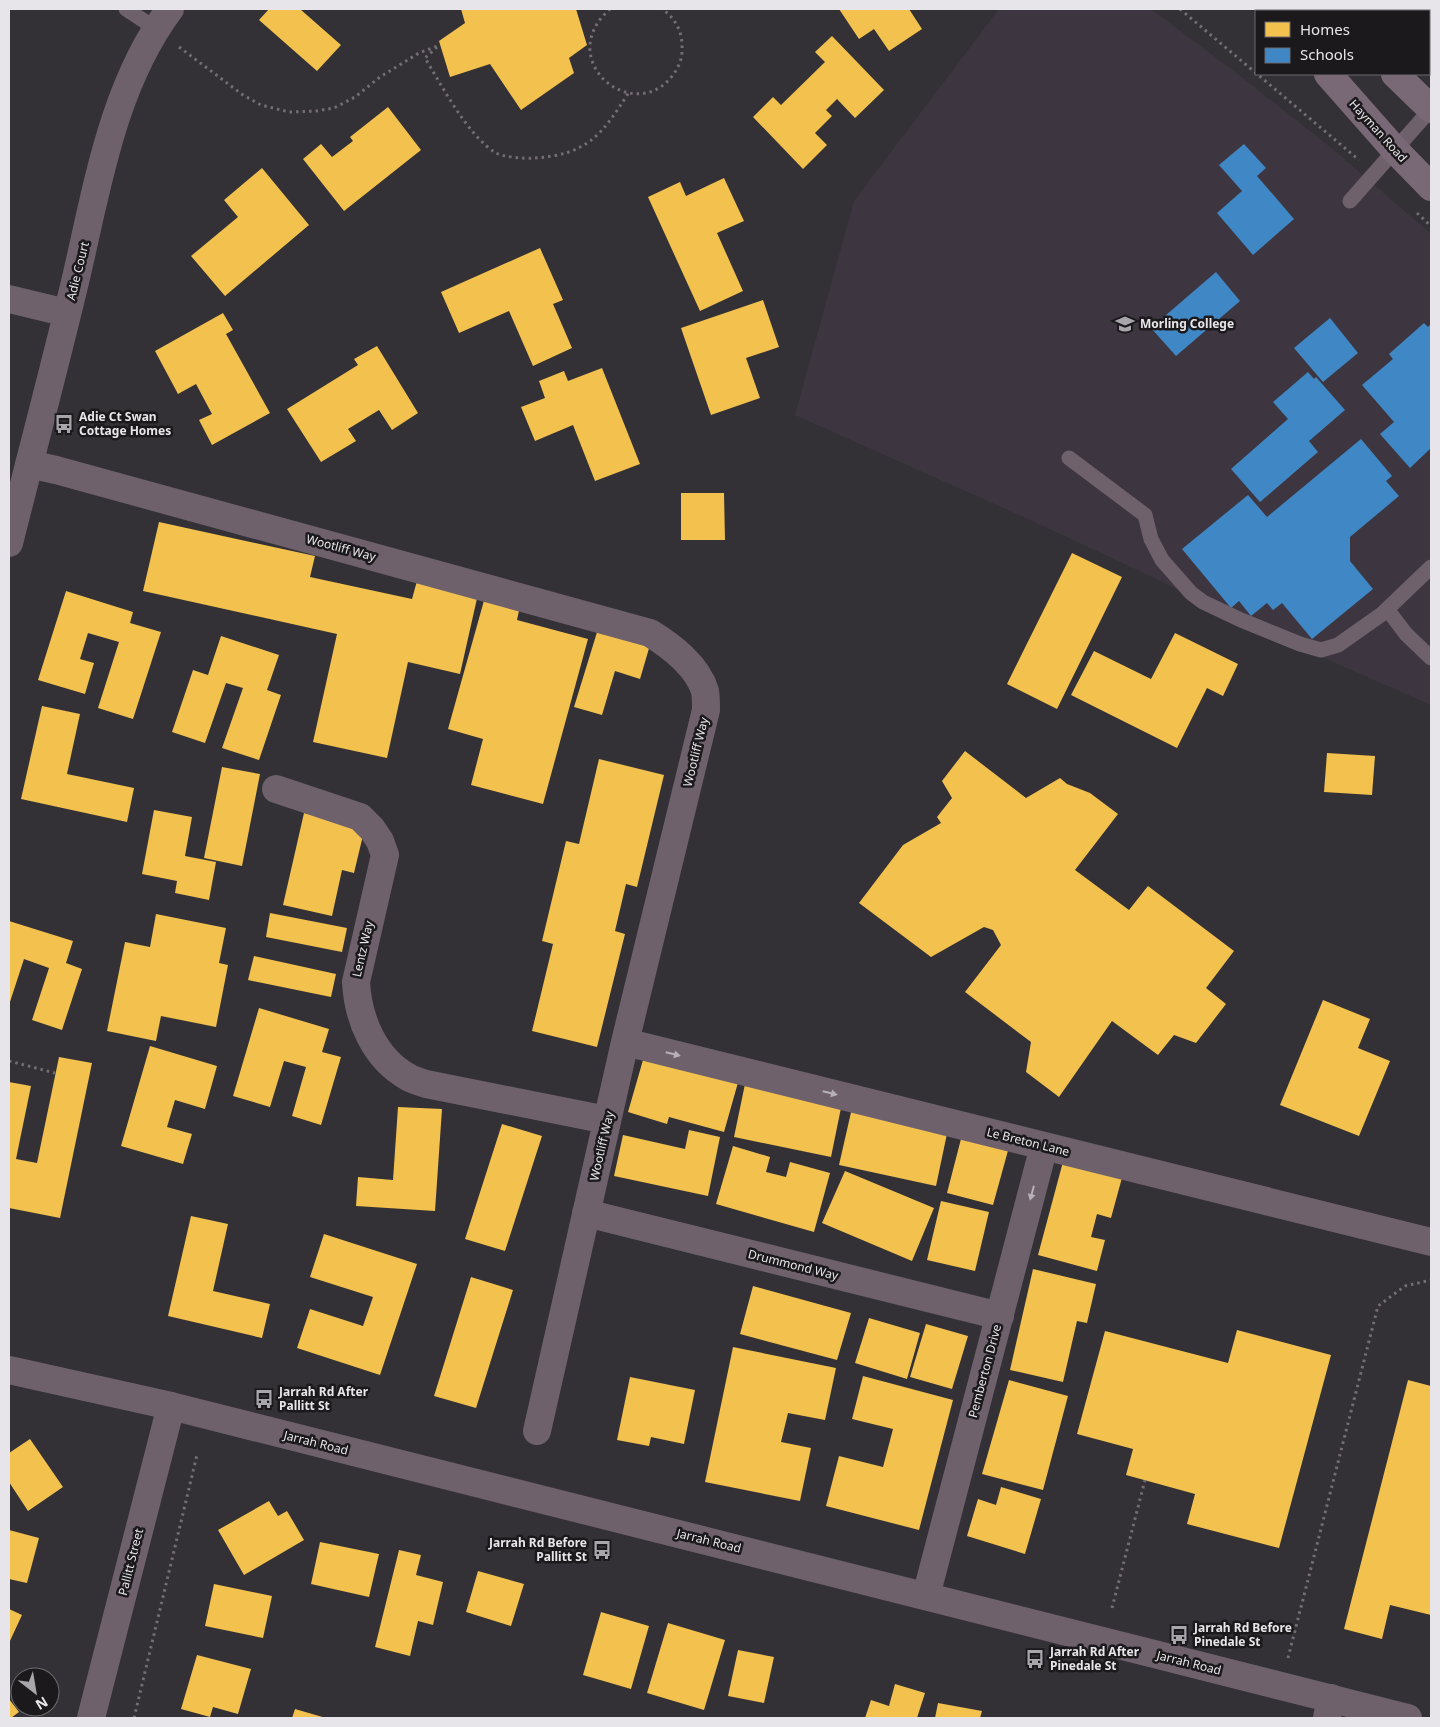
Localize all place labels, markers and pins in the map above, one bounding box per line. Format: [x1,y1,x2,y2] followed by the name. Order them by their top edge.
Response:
[1114,313,1136,335] school or university icon: Morling College
[1140,315,1234,332] place label: Morling College
[79,408,171,439] place label: Adie Ct Swan Cottage Homes
[53,413,75,435] bus stop icon: Adie Ct Swan Cottage Homes
[278,1383,369,1414] place label: Jarrah Rd After Pallitt St
[253,1388,275,1410] bus stop icon: Jarrah Rd After Pallitt St
[488,1534,587,1565] place label: Jarrah Rd Before Pallitt St
[591,1539,613,1561] bus stop icon: Jarrah Rd Before Pallitt St
[1193,1619,1292,1650] place label: Jarrah Rd Before Pinedale St
[1168,1624,1190,1646] bus stop icon: Jarrah Rd Before Pinedale St
[1049,1643,1140,1674] place label: Jarrah Rd After Pinedale St
[1024,1648,1046,1670] bus stop icon: Jarrah Rd After Pinedale St

